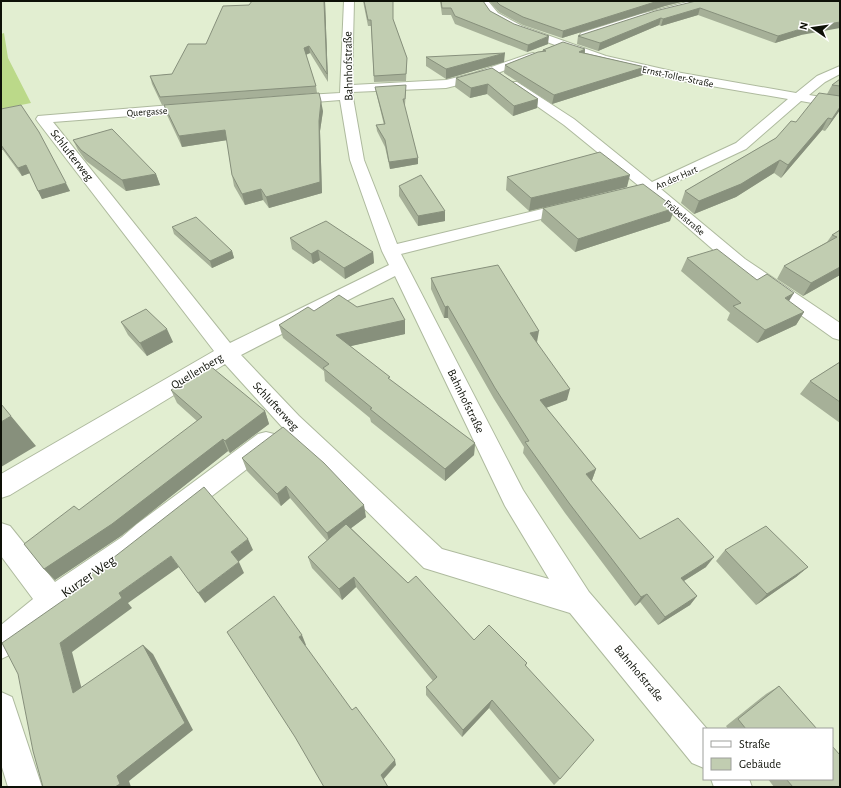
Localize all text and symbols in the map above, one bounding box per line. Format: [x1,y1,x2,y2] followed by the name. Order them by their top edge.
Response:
[793,8,833,48] north arrow
[798,21,810,31] text: N
[341,31,355,101] street label: Bahnhofstraße
[641,65,715,90] street label: Ernst-Toller-Straße
[126,106,168,118] street label: Quergasse
[48,127,96,183] street label: Schlufterweg
[654,164,700,192] street label: An der Hart
[662,198,707,238] street label: Fröbelstraße
[169,351,226,392] street label: Quellenberg
[445,367,487,435] street label: Bahnhofstraße
[251,379,301,433] street label: Schlufterweg
[59,553,118,601] street label: Kurzer Weg
[612,642,666,704] street label: Bahnhofstraße
[703,728,833,780] legend
[739,738,770,750] text: Straße
[739,758,781,770] text: Gebäude

